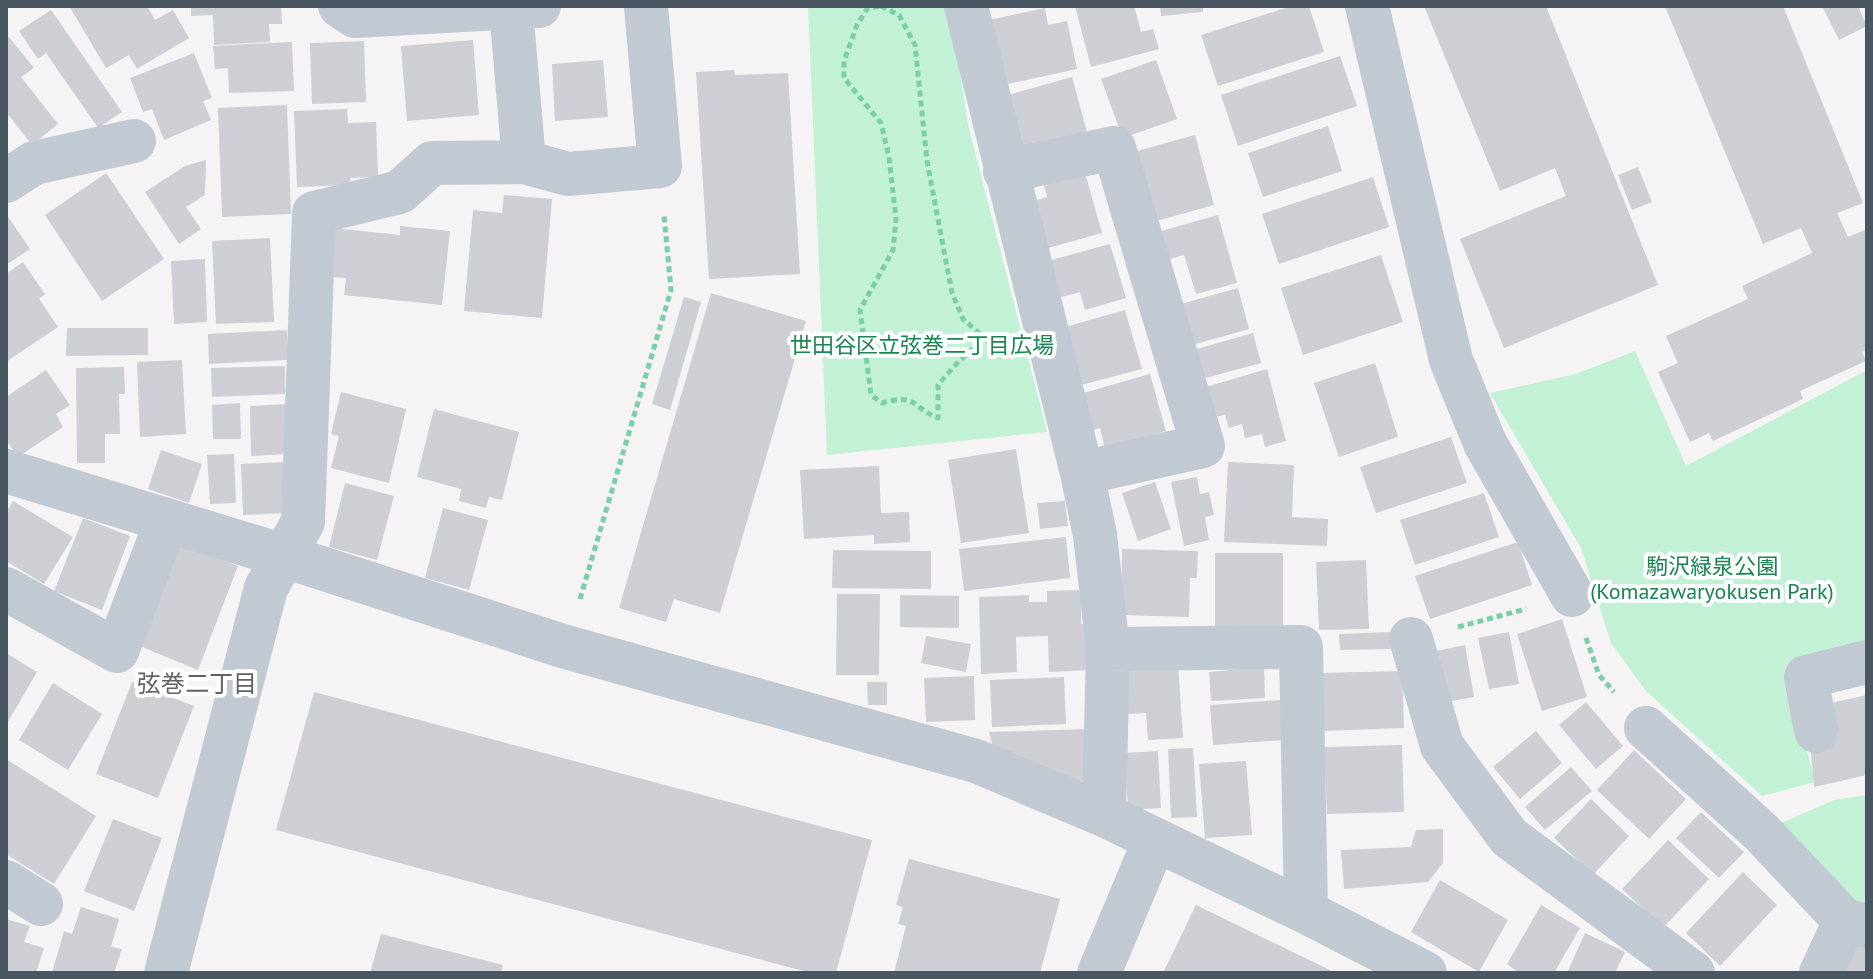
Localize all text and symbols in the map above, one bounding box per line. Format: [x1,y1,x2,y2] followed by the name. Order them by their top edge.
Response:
[790,331,1054,359] park label: 世田谷区立弦巻二丁目広場
[1590,552,1834,605] park label: 駒沢緑泉公園 (Komazawaryokusen Park)
[137,668,257,699] district label: 弦巻二丁目

